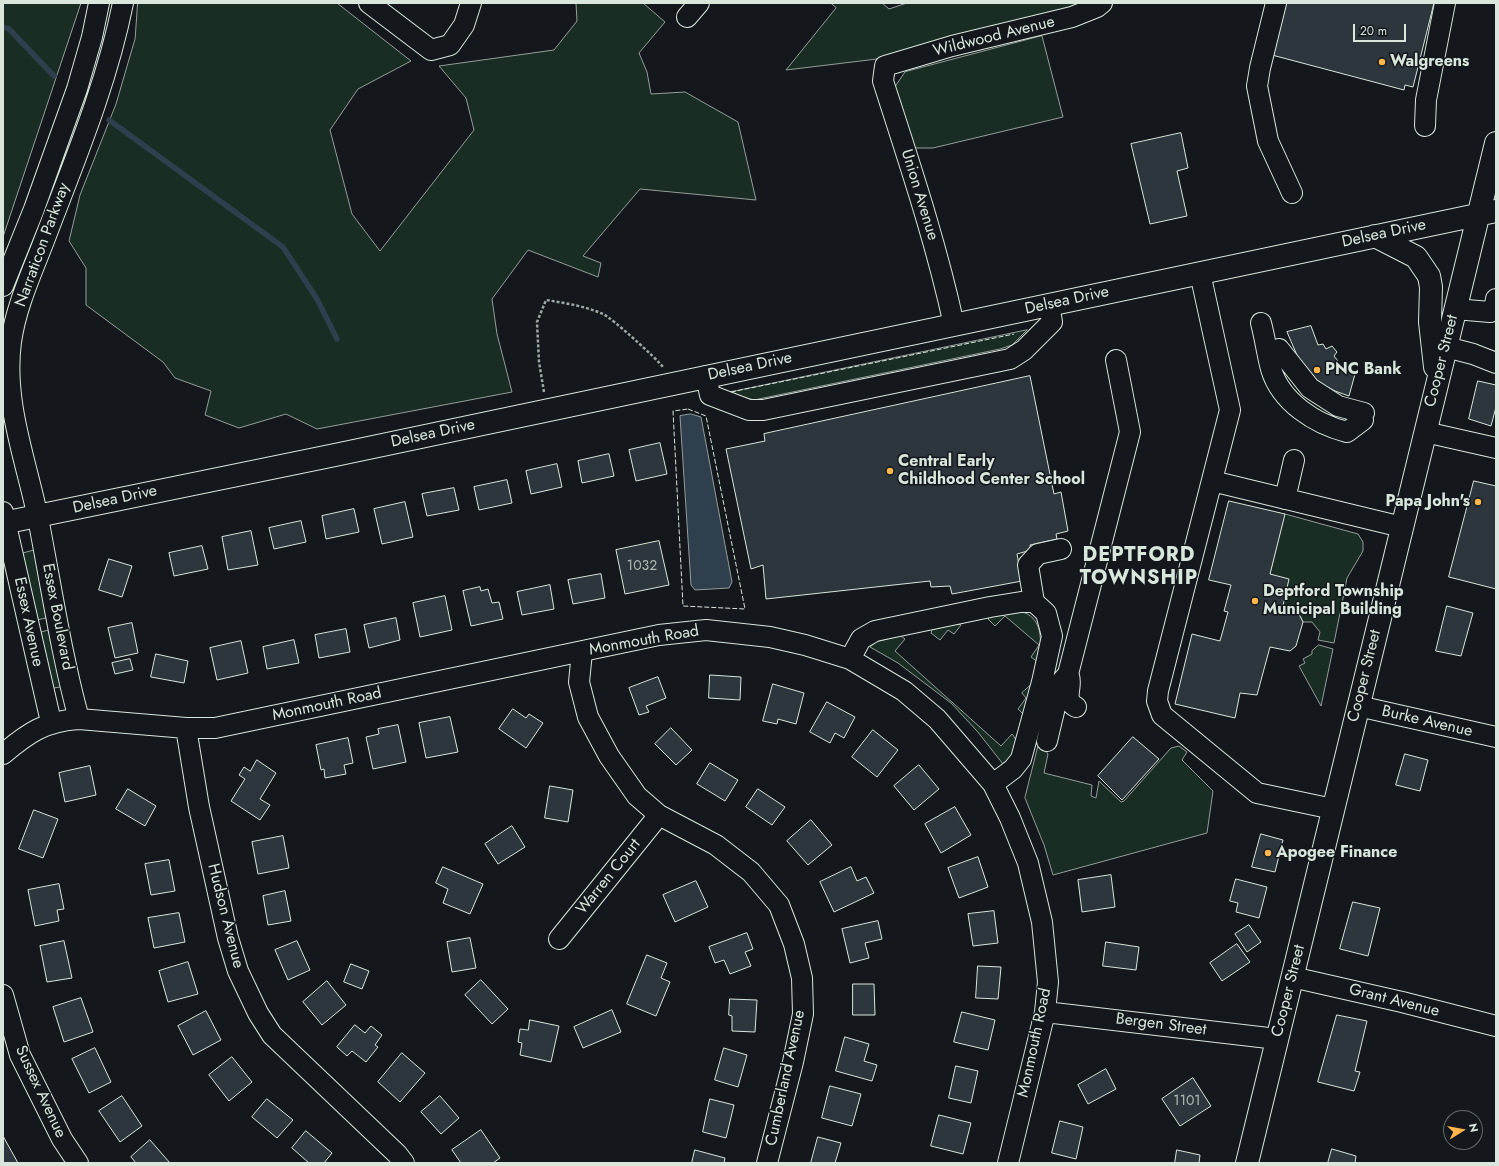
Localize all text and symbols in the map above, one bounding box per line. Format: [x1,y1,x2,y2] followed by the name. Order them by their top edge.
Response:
[931,13,1057,61] street label: Wildwood Avenue
[1355,16,1408,42] scale bar
[1360,22,1387,40] text: 20 m
[1390,52,1469,72] place label: Walgreens
[1377,57,1387,67] marker: Walgreens
[896,147,942,243] street label: Union Avenue
[12,180,74,310] street label: Narraticon Parkway
[1340,216,1428,252] street label: Delsea Drive
[1023,283,1111,319] street label: Delsea Drive
[1421,313,1463,409] street label: Cooper Street
[706,349,794,385] street label: Delsea Drive
[1325,360,1401,380] place label: PNC Bank
[1312,365,1322,375] marker: PNC Bank
[389,416,477,452] street label: Delsea Drive
[898,452,1085,490] place label: Central Early Childhood Center School
[885,466,895,476] marker: Central Early Childhood Center School
[71,482,159,518] street label: Delsea Drive
[1385,492,1470,512] place label: Papa John's
[1473,497,1483,507] marker: Papa John's
[1080,544,1198,591] district label: DEPTFORD TOWNSHIP
[627,559,657,575] house number: 1032
[37,562,77,672] street label: Essex Boulevard
[9,575,47,669] street label: Essex Avenue
[1263,582,1404,620] place label: Deptford Township Municipal Building
[1250,596,1260,606] marker: Deptford Township Municipal Building
[588,622,700,660] street label: Monmouth Road
[1344,628,1386,724] street label: Cooper Street
[271,684,383,726] street label: Monmouth Road
[1380,702,1474,742] street label: Burke Avenue
[573,835,645,919] street label: Warren Court
[1276,843,1397,863] place label: Apogee Finance
[1263,848,1273,858] marker: Apogee Finance
[203,862,247,970] street label: Hudson Avenue
[1268,943,1310,1039] street label: Cooper Street
[1347,981,1441,1021] street label: Grant Avenue
[1014,987,1056,1099] street label: Monmouth Road
[762,1008,810,1148] street label: Cumberland Avenue
[1115,1010,1207,1040] street label: Bergen Street
[10,1043,70,1141] street label: Sussex Avenue
[1173,1094,1201,1110] house number: 1101
[1443,1110,1483,1150] north arrow
[1465,1122,1482,1134] text: N

